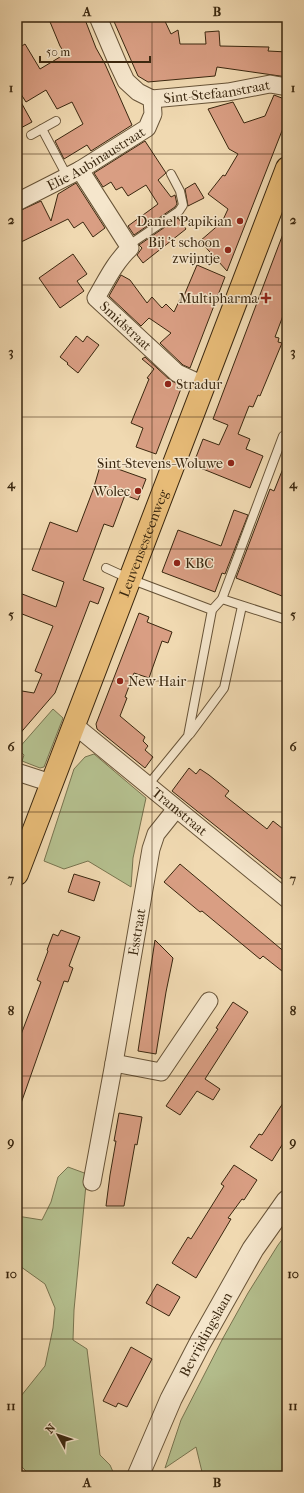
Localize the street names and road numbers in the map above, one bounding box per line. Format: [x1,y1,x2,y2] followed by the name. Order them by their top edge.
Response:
[163,76,271,107] street label: Sint-Stefaanstraat
[44,123,148,194] street label: Elie Aubinaustraat
[96,298,155,354] street label: Smidstraat
[116,487,172,600] street label: Leuvensesteenweg
[148,784,211,839] street label: Tramstraat
[125,907,150,957] street label: Esstraat
[176,1289,236,1380] street label: Bevrijdingslaan

